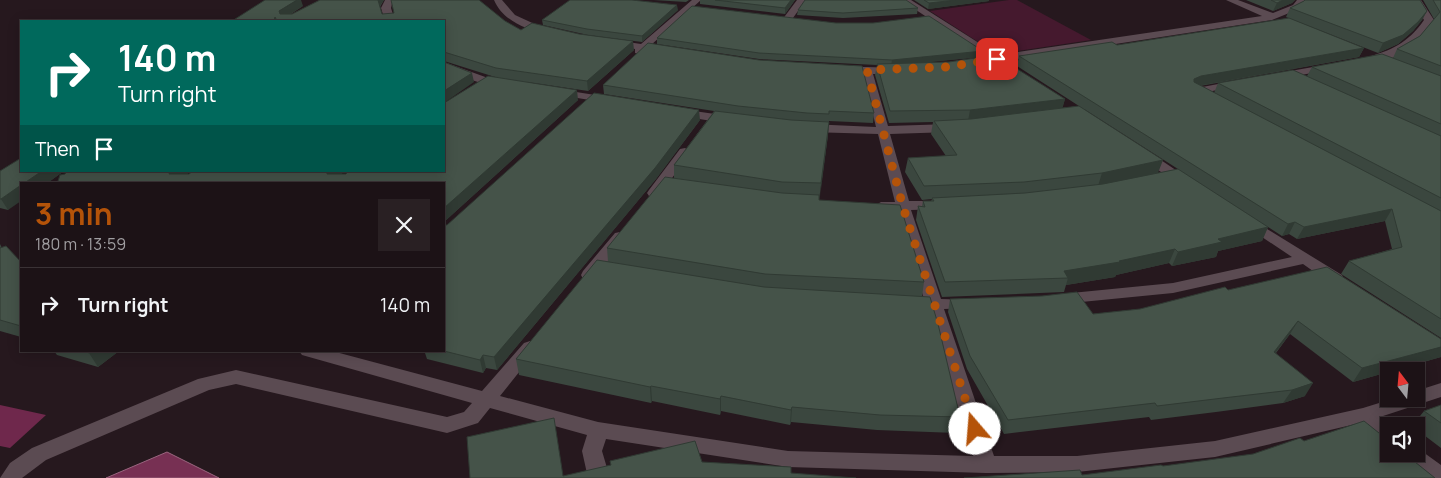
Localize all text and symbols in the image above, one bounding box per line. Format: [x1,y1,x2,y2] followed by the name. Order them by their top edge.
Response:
[118,34,216,82] text: 140 m
[976,38,1018,80] pin
[35,40,100,105] icon: right
[983,45,1011,73] icon: arrive
[118,79,216,109] text: Turn right
[90,135,118,163] icon: arrive
[35,136,80,162] text: Then
[35,193,113,234] text: 3 min
[378,199,430,251] button: close
[35,233,126,255] text: 180 m · 13:59
[35,291,63,319] icon: right
[78,292,168,318] text: Turn right
[380,292,430,318] text: 140 m
[1380,362,1425,408] north arrow
[1380,362,1425,462] map controls
[948,402,1000,454] position arrow
[1380,417,1425,462] button: sound

